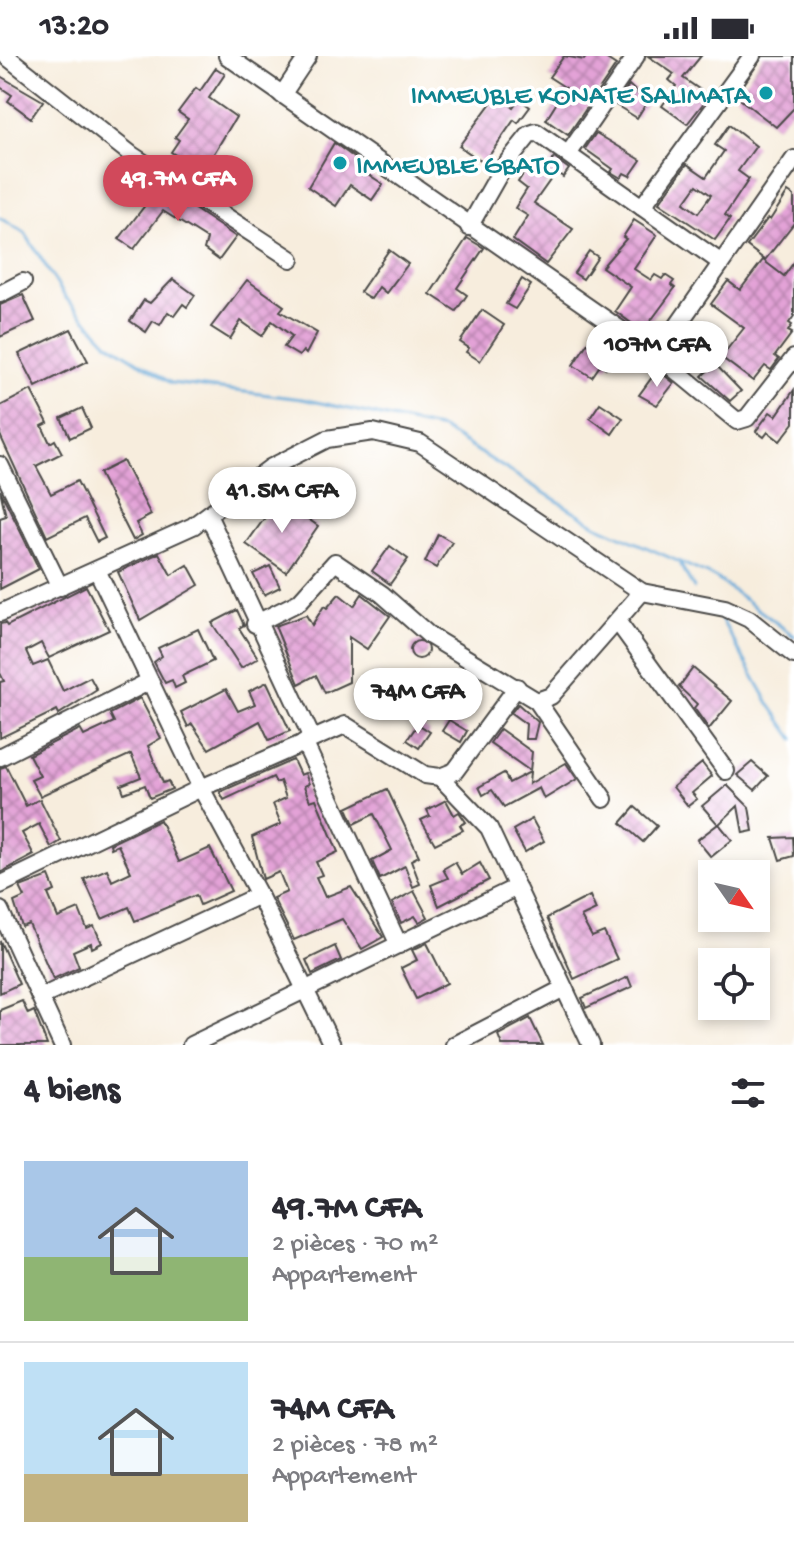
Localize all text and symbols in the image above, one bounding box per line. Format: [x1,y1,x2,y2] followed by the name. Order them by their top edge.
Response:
[40,11,109,46] text: 13:20
[411,81,751,114] place label: IMMEUBLE KONATE SALIMATA
[757,84,775,102] marker: IMMEUBLE KONATE SALIMATA
[356,151,560,184] place label: IMMEUBLE GBATO
[331,154,349,172] marker: IMMEUBLE GBATO
[86,155,270,223] pin: 49.7M CFA
[121,165,235,196] text: 49.7M CFA
[574,321,740,389] pin: 107M CFA
[604,331,710,362] text: 107M CFA
[190,467,374,535] pin: 41.5M CFA
[226,477,338,508] text: 41.5M CFA
[344,668,492,736] pin: 74M CFA
[372,678,464,709] text: 74M CFA
[698,860,770,932] north arrow
[698,860,770,1020] map controls
[698,948,770,1020] button: locate
[726,1071,770,1115] icon: filters
[24,1073,120,1113] text: 4 biens
[272,1190,421,1230] text: 49.7M CFA
[88,1193,184,1289] icon: home
[272,1230,438,1261] text: 2 pièces · 70 m²
[272,1261,415,1292] text: Appartement
[272,1391,393,1431] text: 74M CFA
[88,1394,184,1490] icon: home
[272,1431,438,1462] text: 2 pièces · 78 m²
[272,1462,415,1493] text: Appartement

